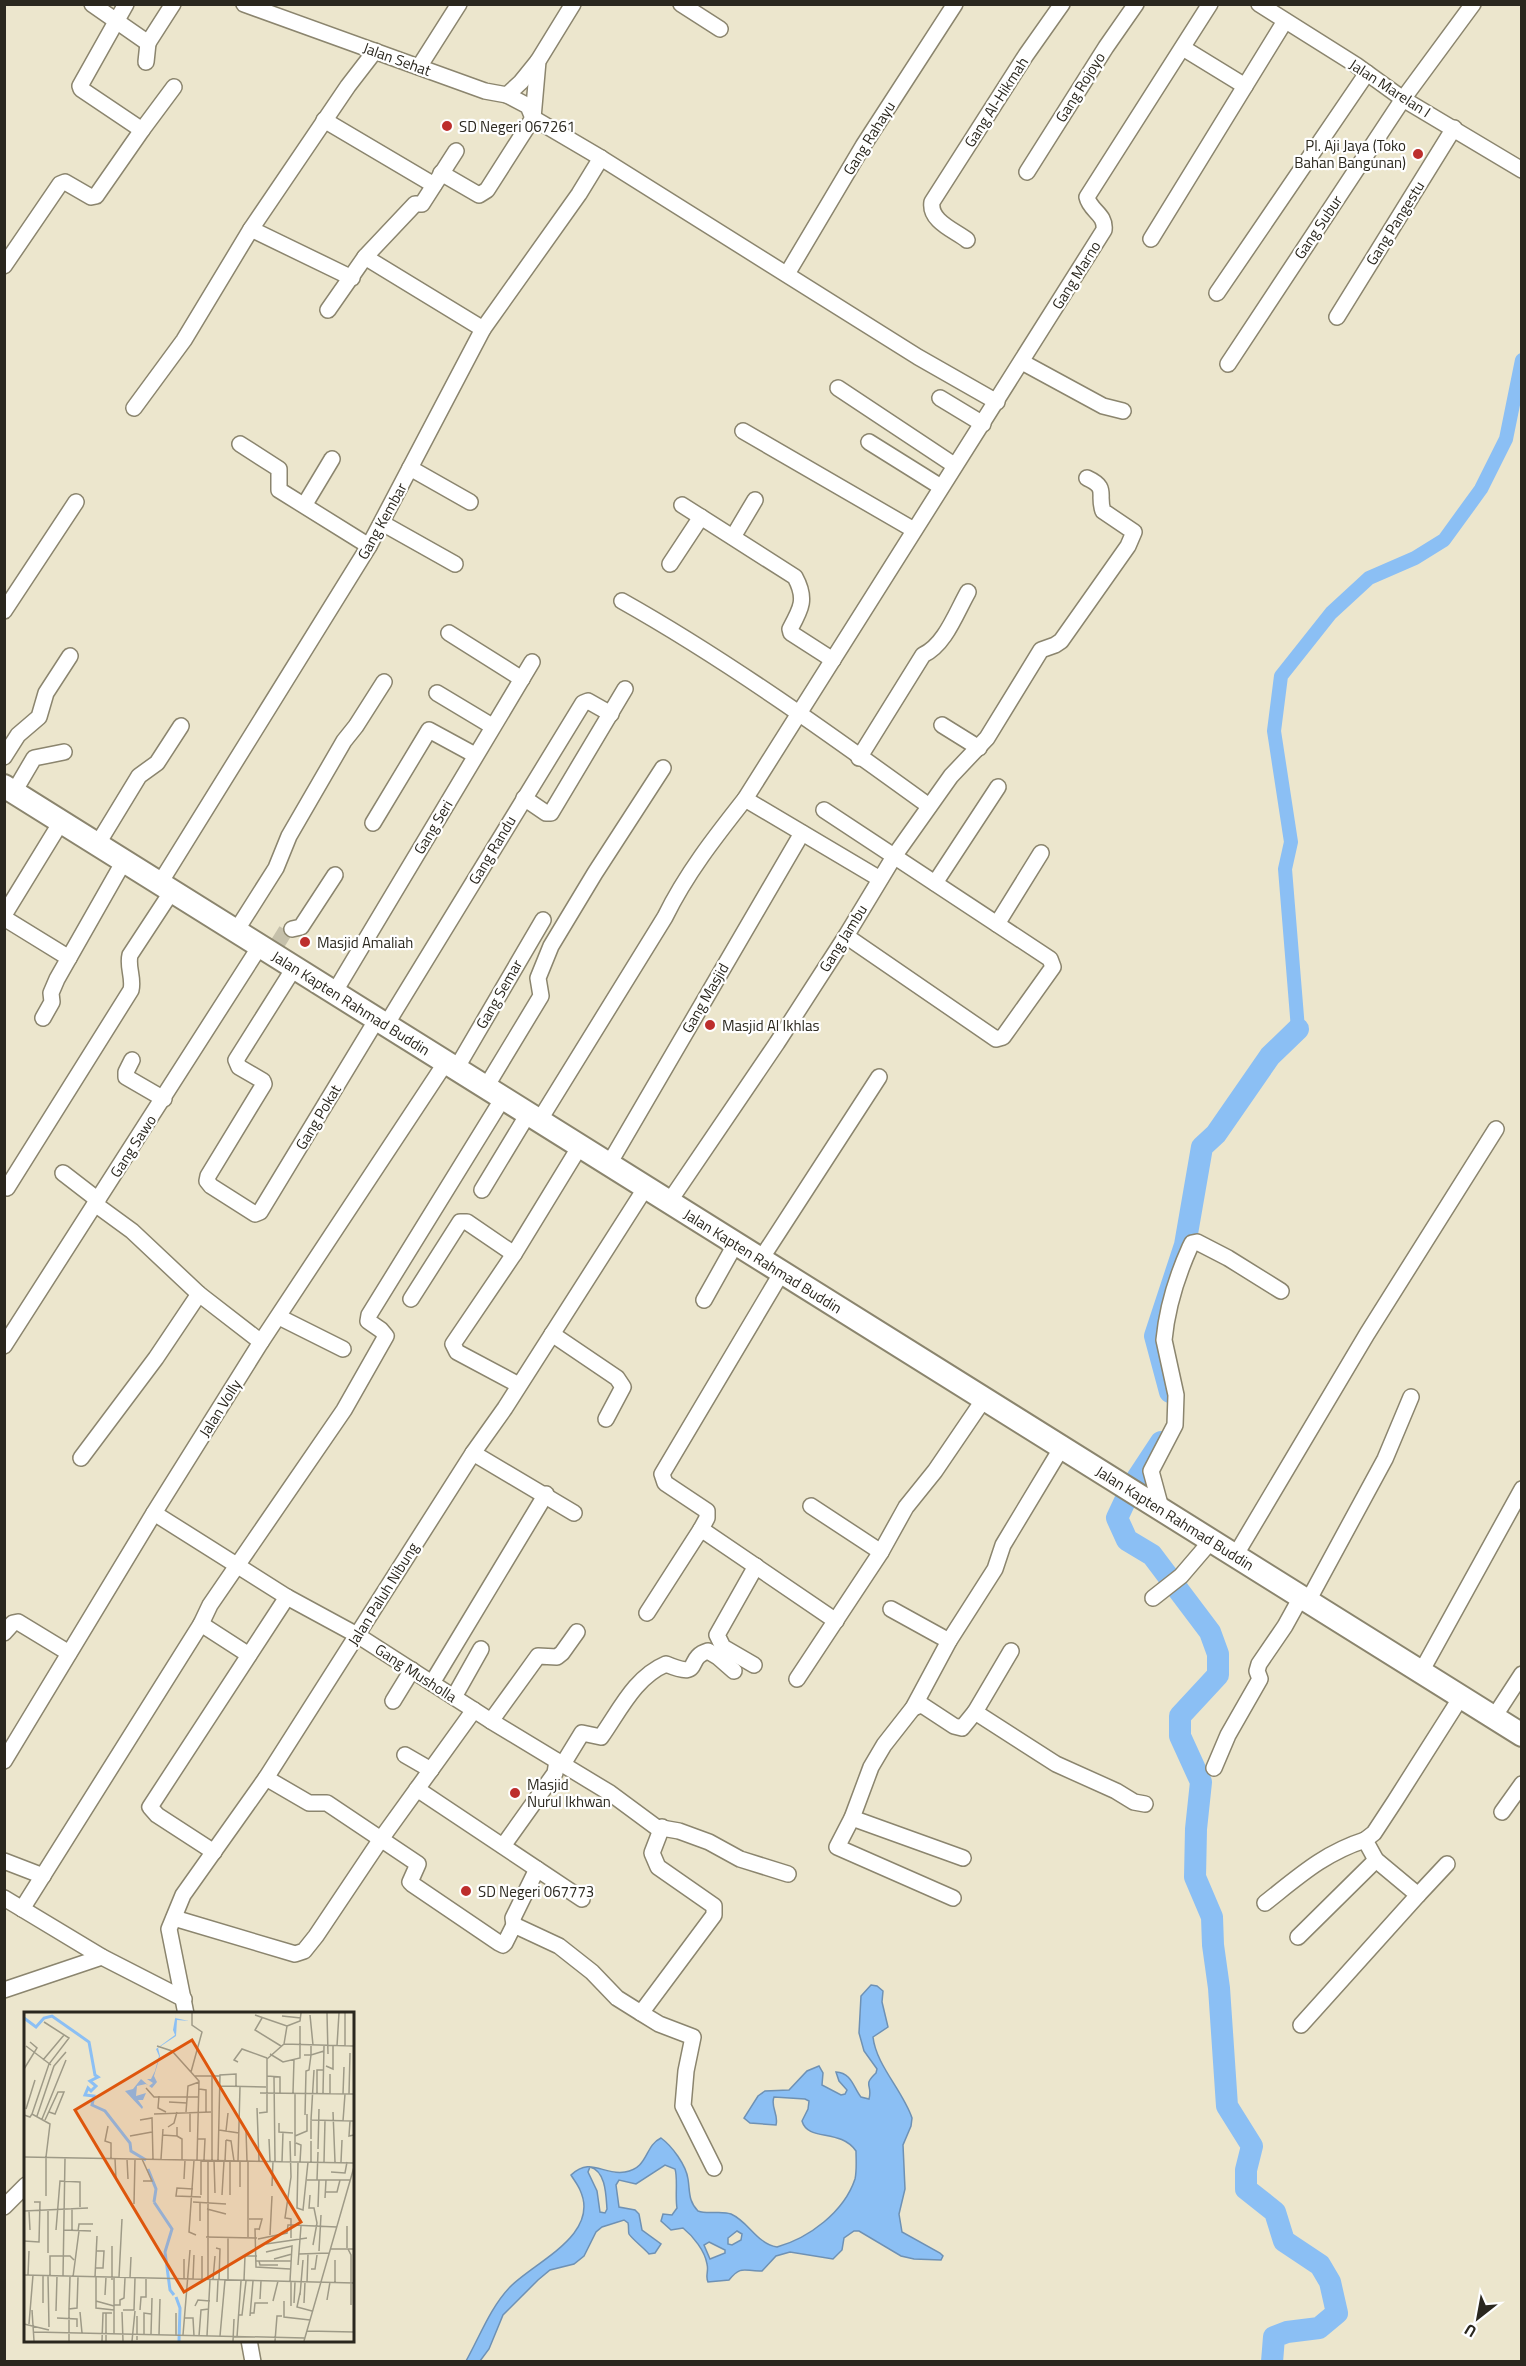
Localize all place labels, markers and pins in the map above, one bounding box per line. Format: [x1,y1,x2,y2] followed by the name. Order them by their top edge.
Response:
[459,115,575,138] place label: SD Negeri 067261
[440,119,454,133] marker: SD Negeri 067261
[1294,134,1406,174] place label: Pl. Aji Jaya (Toko Bahan Bangunan)
[1411,147,1425,161] marker: Pl. Aji Jaya (Toko Bahan Bangunan)
[317,931,413,954] place label: Masjid Amaliah
[298,935,312,949] marker: Masjid Amaliah
[722,1014,820,1037] place label: Masjid Al Ikhlas
[703,1018,717,1032] marker: Masjid Al Ikhlas
[527,1773,611,1813] place label: Masjid Nurul Ikhwan
[508,1786,522,1800] marker: Masjid Nurul Ikhwan
[478,1880,594,1903] place label: SD Negeri 067773
[459,1884,473,1898] marker: SD Negeri 067773

